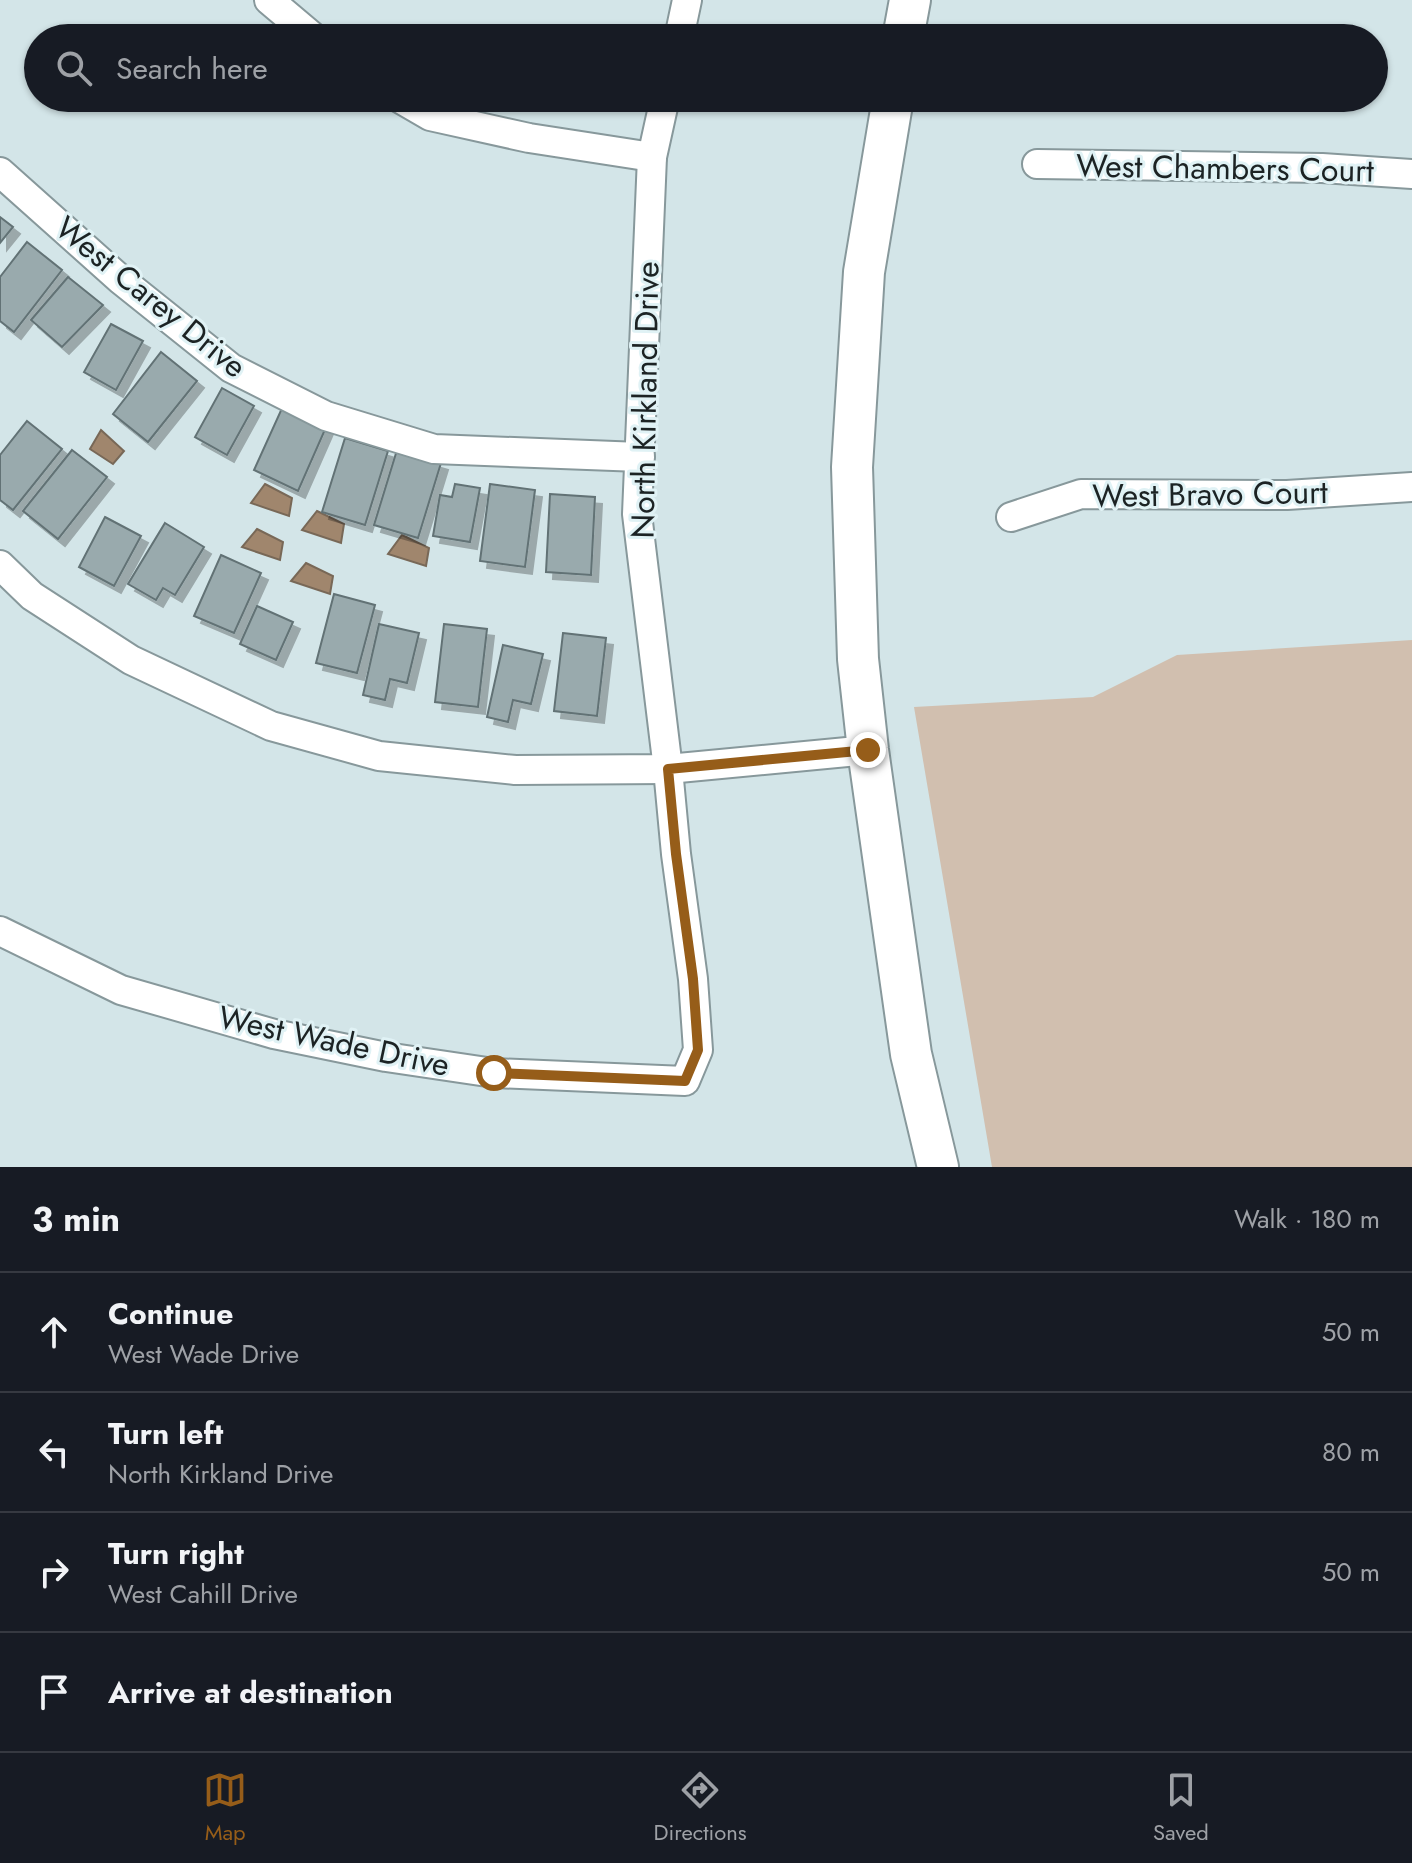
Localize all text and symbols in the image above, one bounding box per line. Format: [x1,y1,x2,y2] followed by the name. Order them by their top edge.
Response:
[24,24,1388,112] search box
[52,46,96,90] icon: search
[116,47,268,90] text: Search here
[1076,142,1375,194] street label: West Chambers Court
[45,205,257,389] street label: West Carey Drive
[620,261,670,539] street label: North Kirkland Drive
[1092,469,1328,519] street label: West Bravo Court
[850,732,886,768] route end
[214,994,454,1088] street label: West Wade Drive
[476,1055,512,1091] route start
[32,1195,120,1244] text: 3 min
[1234,1200,1380,1238] text: Walk · 180 m
[108,1292,234,1335] text: Continue
[32,1310,76,1354] icon: ahead
[1322,1313,1380,1351] text: 50 m
[108,1335,299,1373] text: West Wade Drive
[108,1412,223,1455] text: Turn left
[32,1430,76,1474] icon: left
[1322,1433,1380,1471] text: 80 m
[108,1455,333,1493] text: North Kirkland Drive
[108,1532,244,1575] text: Turn right
[32,1550,76,1594] icon: right
[1322,1553,1380,1591] text: 50 m
[108,1575,298,1613] text: West Cahill Drive
[32,1670,76,1714] icon: arrive
[108,1671,393,1714] text: Arrive at destination
[203,1768,247,1848] tab: Map
[654,1768,747,1848] tab: Directions
[1153,1768,1209,1848] tab: Saved

